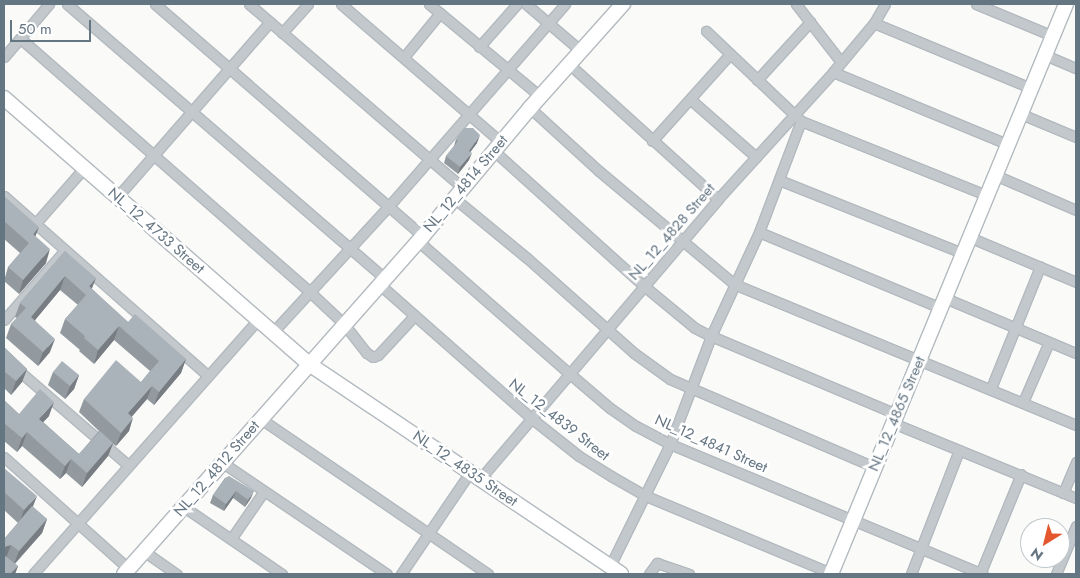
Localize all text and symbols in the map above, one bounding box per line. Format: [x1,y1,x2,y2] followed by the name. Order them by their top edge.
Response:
[12,10,94,42] scale bar
[18,18,52,40] text: 50 m
[420,132,512,236] street label: NL_12_4814 Street
[625,180,719,284] street label: NL_12_4828 Street
[104,184,208,278] street label: NL_12_4733 Street
[865,354,929,474] street label: NL_12_4865 Street
[505,375,613,465] street label: NL_12_4839 Street
[652,411,770,477] street label: NL_12_4841 Street
[170,417,264,521] street label: NL_12_4812 Street
[409,427,521,511] street label: NL_12_4835 Street
[1020,518,1070,568] north arrow
[1026,543,1047,566] text: N

